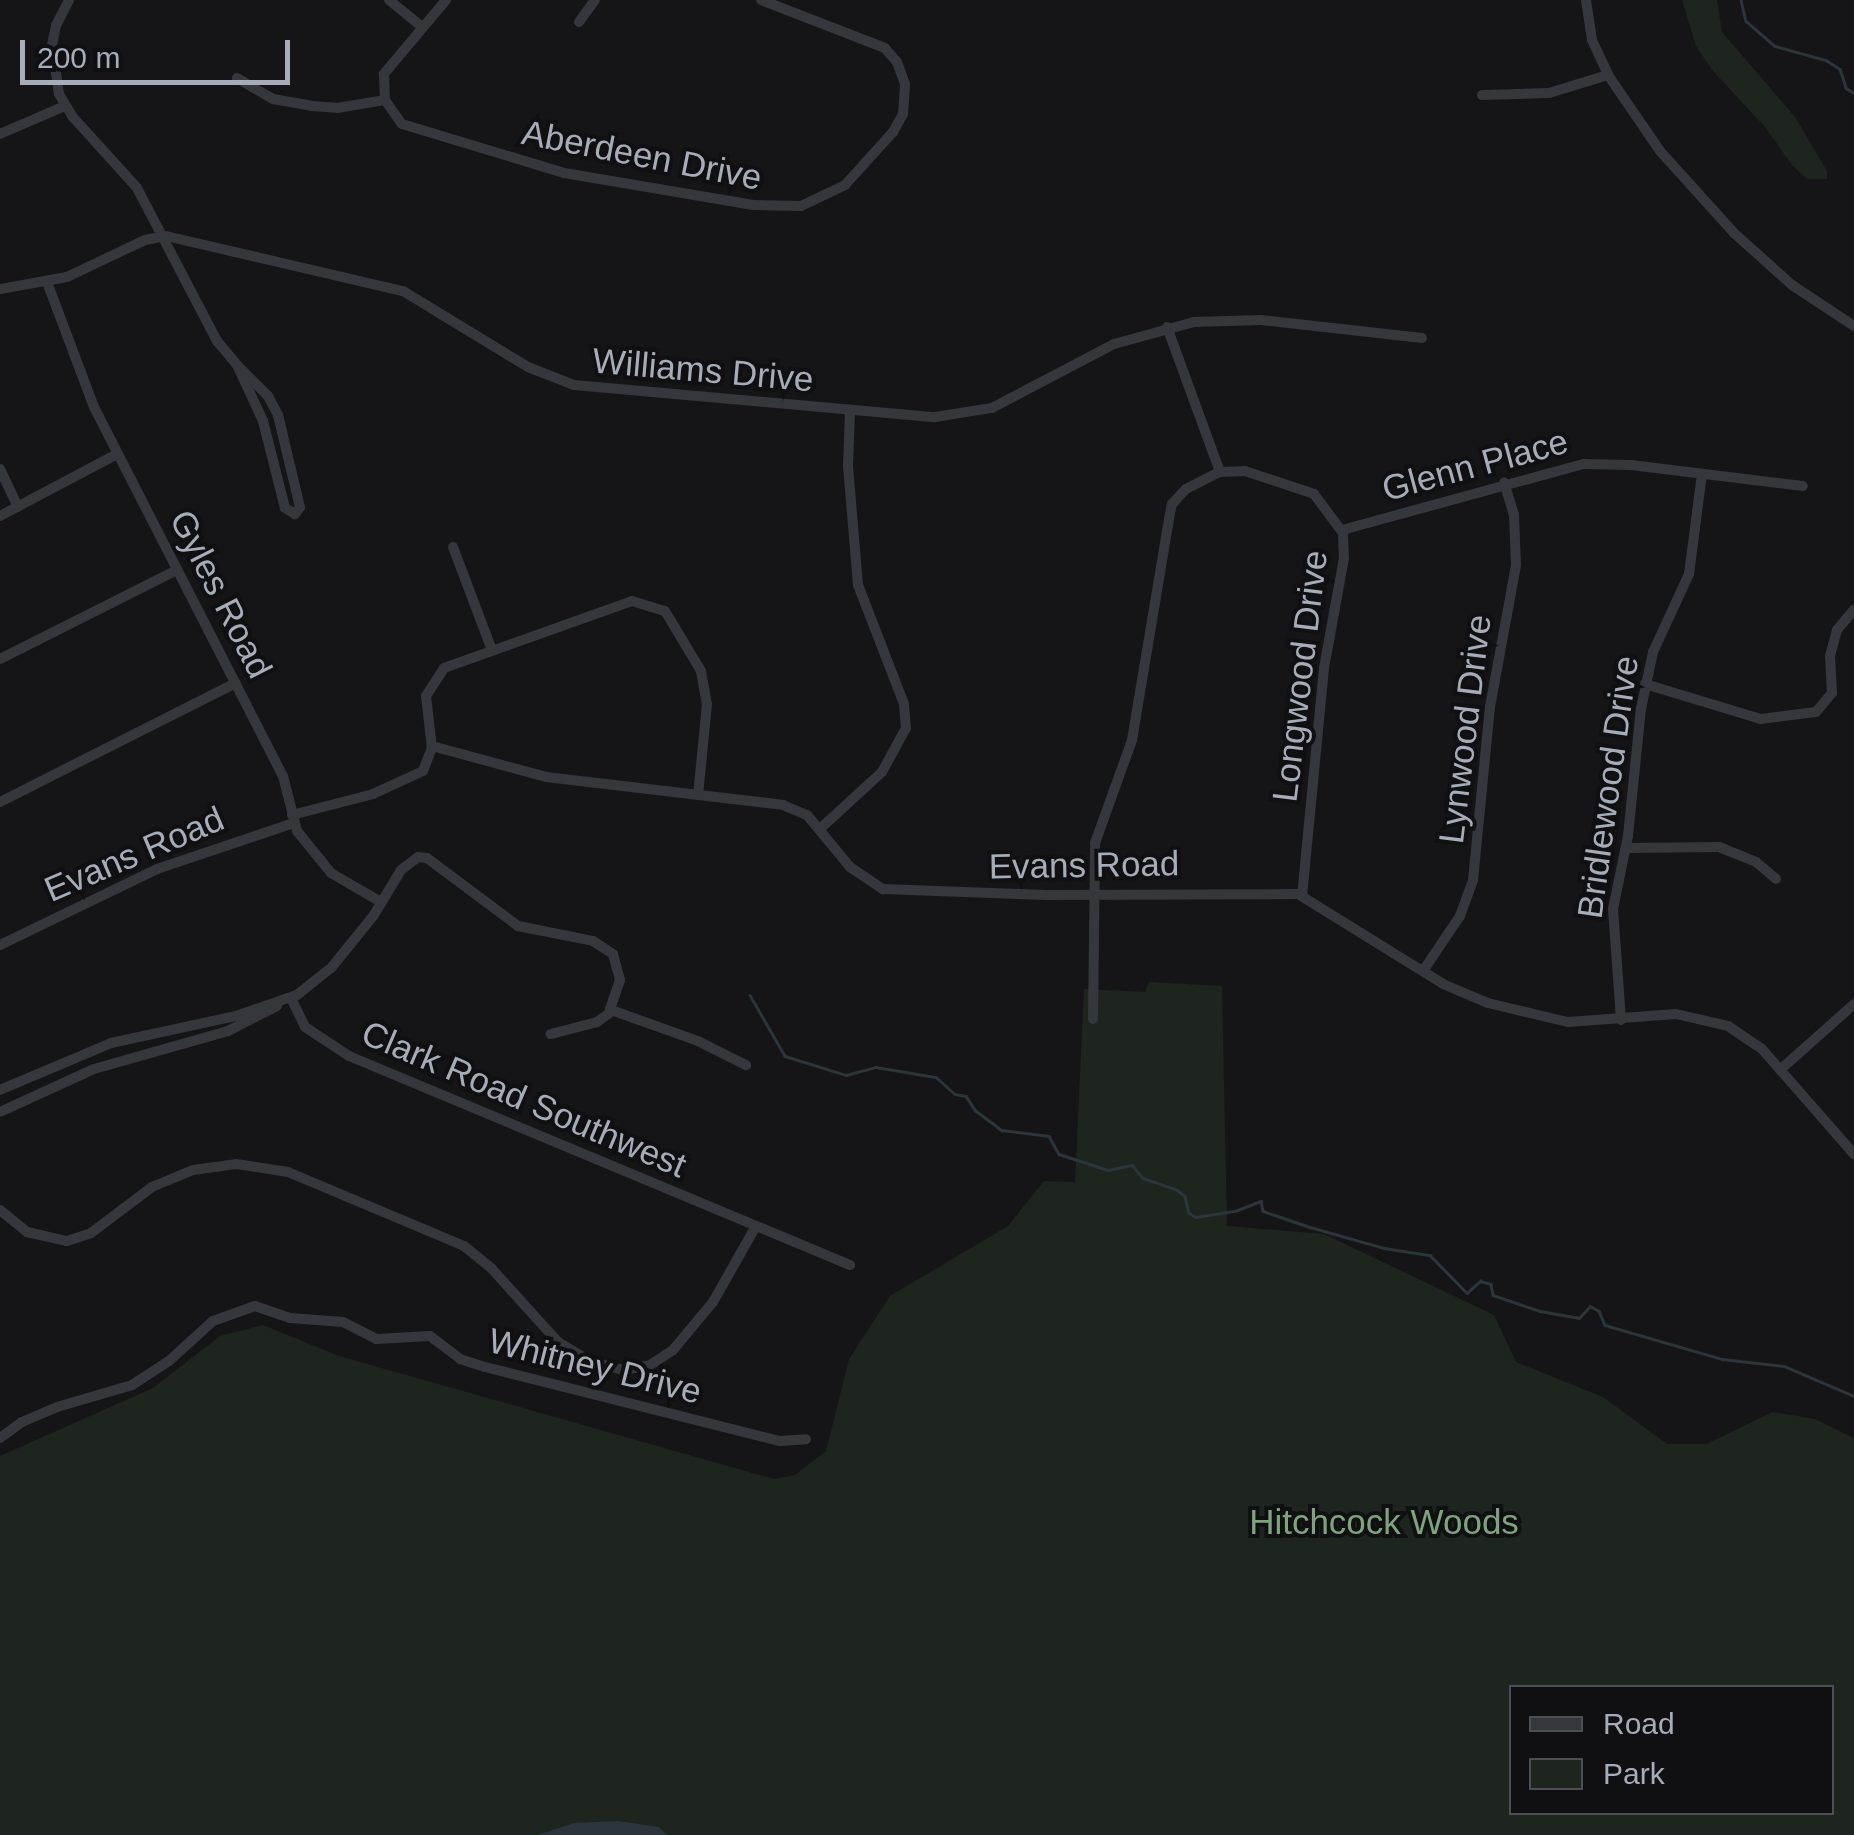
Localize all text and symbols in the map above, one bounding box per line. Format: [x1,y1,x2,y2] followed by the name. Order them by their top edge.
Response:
[25,20,295,82] scale bar
[37,41,120,74] text: 200 m
[519,111,765,199] street label: Aberdeen Drive
[591,339,815,401] street label: Williams Drive
[1377,420,1573,510] street label: Glenn Place
[161,503,281,685] street label: Gyles Road
[1264,548,1336,804] street label: Longwood Drive
[1430,612,1500,846] street label: Lynwood Drive
[1569,653,1647,921] street label: Bridlewood Drive
[38,797,230,911] street label: Evans Road
[988,842,1180,888] street label: Evans Road
[356,1012,692,1186] street label: Clark Road Southwest
[484,1319,706,1413] street label: Whitney Drive
[1249,1501,1519,1543] park label: Hitchcock Woods
[1509,1685,1834,1815] legend
[1603,1707,1675,1740] text: Road
[1603,1757,1665,1790] text: Park

